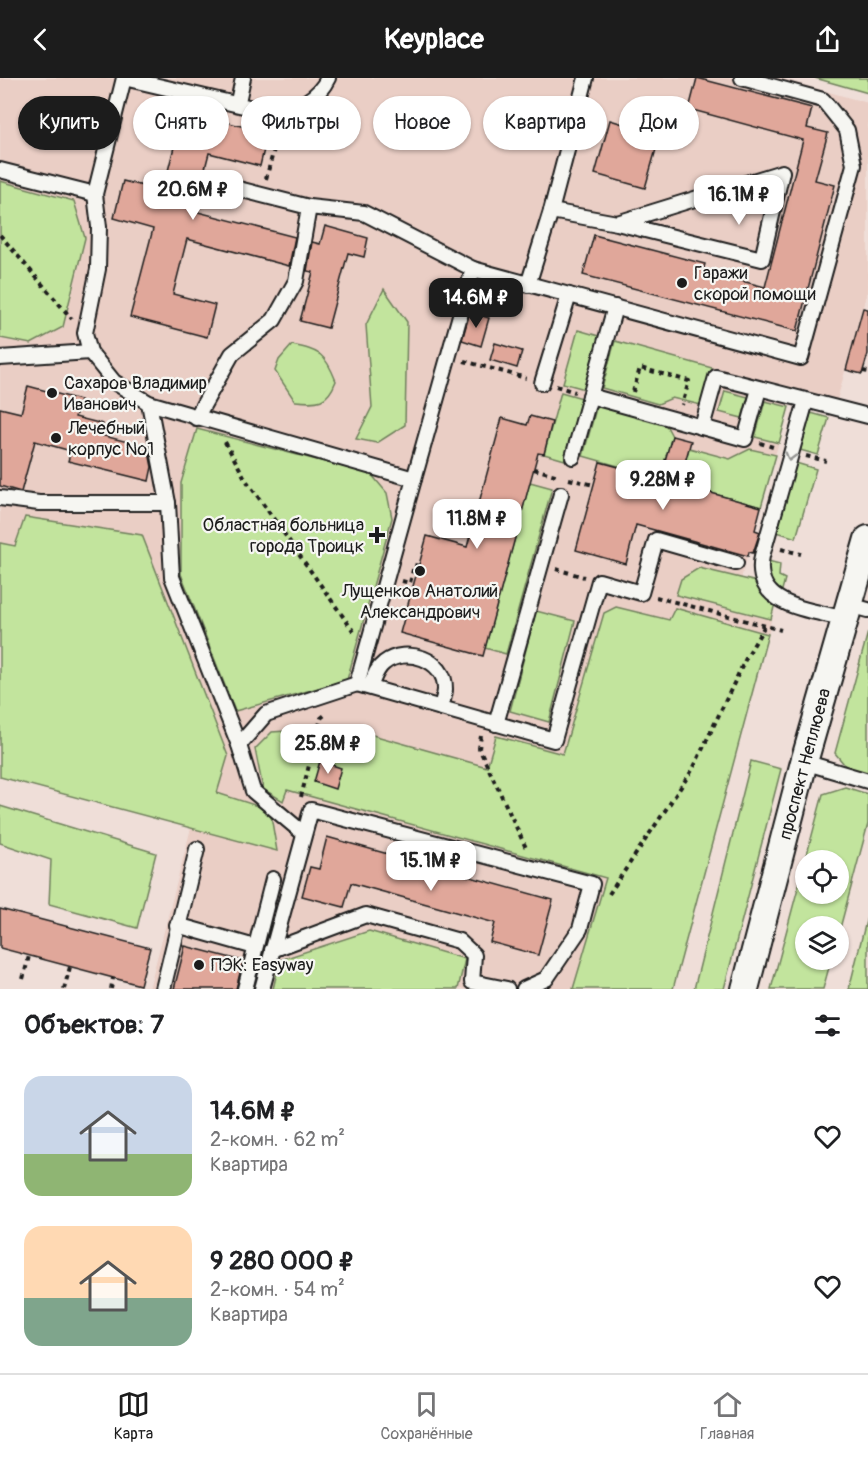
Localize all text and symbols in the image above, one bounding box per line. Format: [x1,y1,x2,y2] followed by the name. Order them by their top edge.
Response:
[24,23,57,56] icon: back
[384,23,484,56] text: Keyplace
[811,23,844,56] icon: share
[18,96,121,150] chip: Купить
[133,96,229,150] chip: Снять
[241,96,361,150] chip: Фильтры
[373,96,471,150] chip: Новое
[483,96,607,150] chip: Квартира
[619,96,699,150] chip: Дом
[138,170,248,221] pin: 20.6M ₽
[684,175,794,226] pin: 16.1M ₽
[157,177,229,202] text: 20.6M ₽
[708,182,770,207] text: 16.1M ₽
[694,262,816,306] place label: Гаражи скорой помощи
[675,276,689,290] marker: Гаражи скорой помощи
[421,278,531,329] pin: 14.6M ₽
[443,285,509,310] text: 14.6M ₽
[64,372,207,416] place label: Сахаров Владимир Иванович
[45,386,59,400] marker: Сахаров Владимир Иванович
[67,417,154,461] place label: Лечебный корпус №1
[49,431,63,445] marker: Лечебный корпус №1
[785,452,797,462] one-way arrow
[608,460,718,511] pin: 9.28M ₽
[630,467,696,492] text: 9.28M ₽
[422,499,532,550] pin: 11.8M ₽
[447,506,507,531] text: 11.8M ₽
[202,514,364,558] place label: Областная больница города Троицк
[368,526,386,544] marker: Областная больница города Троицк
[413,564,427,578] marker: Лущенков Анатолий Александрович
[341,580,498,624] place label: Лущенков Анатолий Александрович
[774,686,836,842] street label: проспект Неплюева
[273,724,383,775] pin: 25.8M ₽
[294,731,362,756] text: 25.8M ₽
[376,841,486,892] pin: 15.1M ₽
[400,848,462,873] text: 15.1M ₽
[795,850,849,970] map controls
[795,850,849,904] button: locate
[795,916,849,970] button: layers
[211,954,314,977] place label: ПЭК: Easyway
[192,958,206,972] marker: ПЭК: Easyway
[24,1009,164,1041] text: Объектов: 7
[811,1009,844,1042] icon: filters
[210,1095,296,1127] text: 14.6M ₽
[72,1100,144,1172] icon: home
[811,1120,844,1153] icon: heart
[210,1127,345,1152] text: 2-комн. · 62 m²
[210,1152,288,1177] text: Квартира
[210,1245,355,1277] text: 9 280 000 ₽
[72,1250,144,1322] icon: home
[811,1270,844,1303] icon: heart
[210,1277,345,1302] text: 2-комн. · 54 m²
[210,1302,288,1327] text: Квартира
[114,1388,153,1444] tab: Карта
[381,1388,473,1444] tab: Сохранённые
[700,1388,754,1444] tab: Главная

